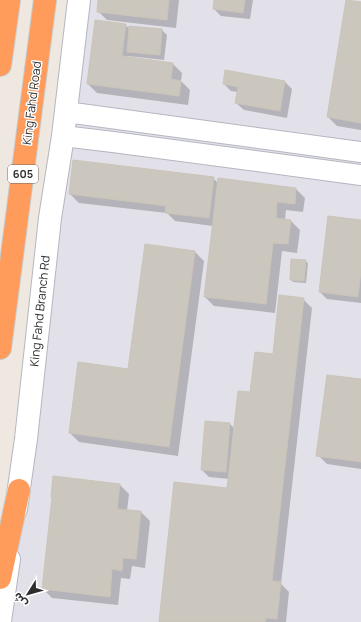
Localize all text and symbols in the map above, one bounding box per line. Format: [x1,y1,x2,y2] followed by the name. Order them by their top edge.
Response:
[18,60,45,146] street label: King Fahd Road
[8,165,38,183] road number: 605
[25,255,54,367] street label: King Fahd Branch Rd
[8,574,48,614] north arrow
[9,590,30,611] text: ش

